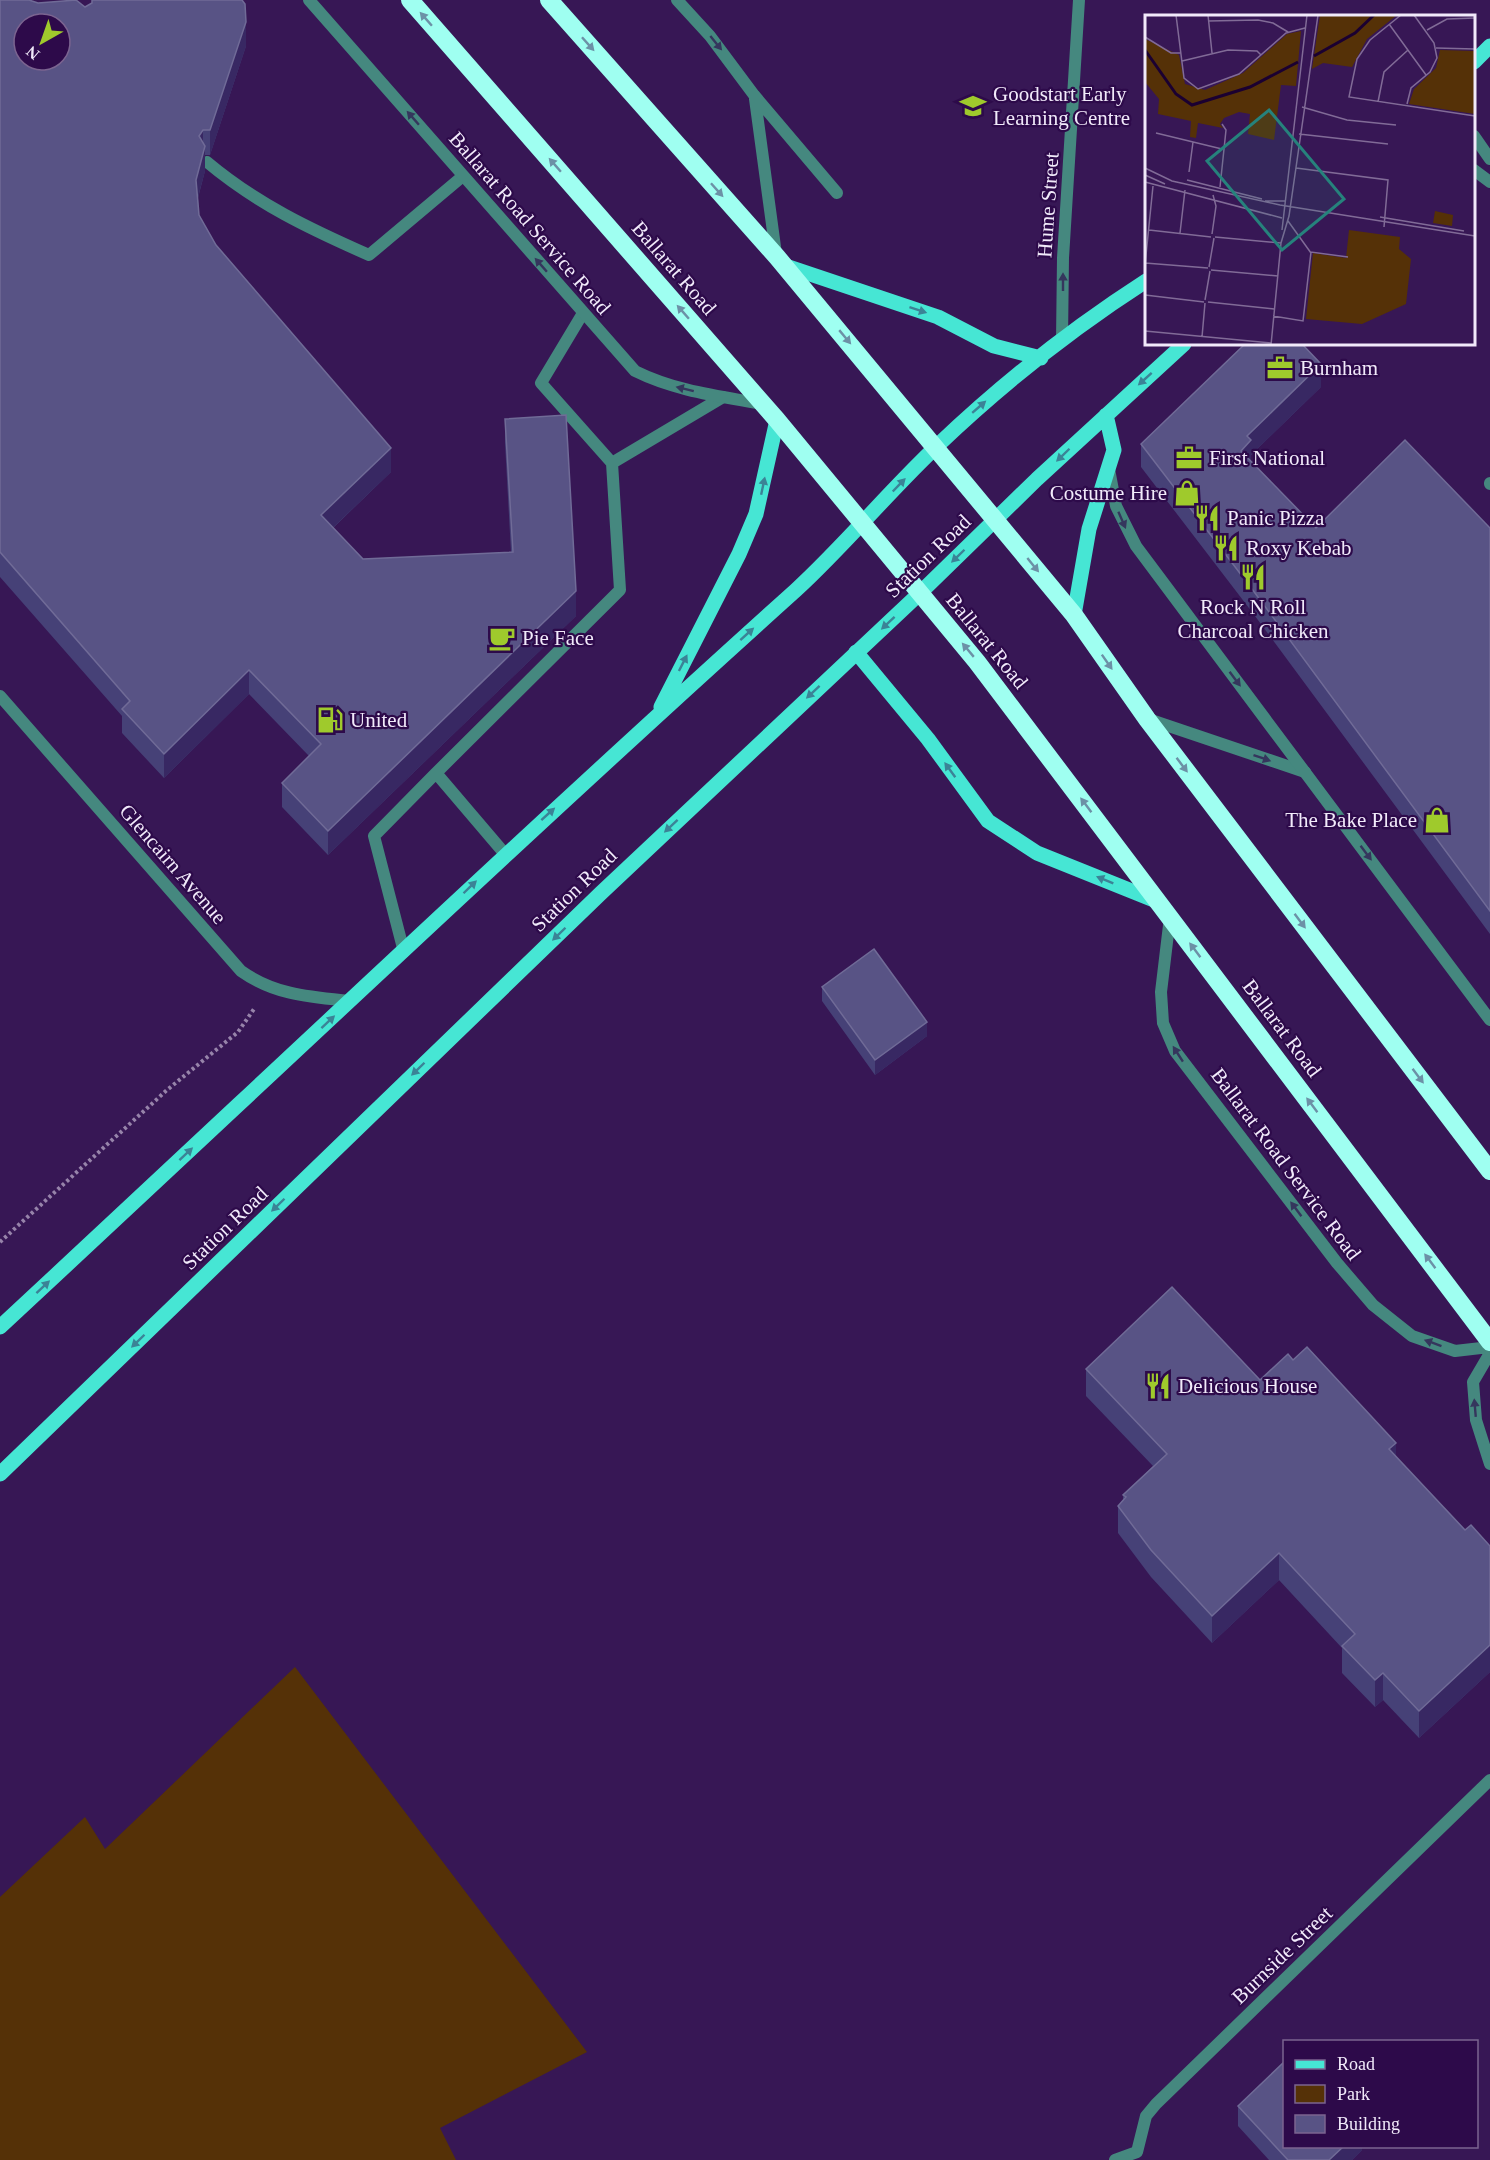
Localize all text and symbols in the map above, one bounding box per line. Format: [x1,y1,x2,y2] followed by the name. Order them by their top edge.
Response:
[419,11,433,26] one-way arrow
[12,12,72,72] north arrow
[1145,15,1475,345] inset map
[709,35,722,50] one-way arrow
[581,36,594,51] one-way arrow
[22,43,43,63] text: N
[993,82,1130,130] place label: Goodstart Early Learning Centre
[958,91,988,121] school or university icon: Goodstart Early Learning Centre
[406,110,419,126] one-way arrow
[444,127,616,319] street label: Ballarat Road Service Road
[1032,151,1064,258] street label: Hume Street
[549,158,562,173] one-way arrow
[710,182,724,197] one-way arrow
[627,216,721,320] street label: Ballarat Road
[535,258,548,273] one-way arrow
[1058,272,1068,291] one-way arrow
[677,305,690,320] one-way arrow
[909,306,927,316] one-way arrow
[838,329,851,345] one-way arrow
[1265,353,1295,383] office icon: Burnham
[1300,356,1378,380] place label: Burnham
[1138,372,1153,385] one-way arrow
[676,384,694,394] one-way arrow
[972,401,987,414] one-way arrow
[1174,443,1204,473] office icon: First National
[1209,446,1325,470] place label: First National
[1056,448,1071,462] one-way arrow
[759,476,768,495] one-way arrow
[892,478,906,492] one-way arrow
[1172,478,1202,508] shop icon: Costume Hire
[1050,481,1167,505] place label: Costume Hire
[1192,503,1222,533] restaurant icon: Panic Pizza
[1227,506,1325,530] place label: Panic Pizza
[880,509,976,603] street label: Station Road
[1117,512,1127,530] one-way arrow
[1211,533,1241,563] restaurant icon: Roxy Kebab
[1246,536,1352,560] place label: Roxy Kebab
[952,549,966,563] one-way arrow
[1027,557,1040,573] one-way arrow
[1238,562,1268,592] restaurant icon: Rock N Roll Charcoal Chicken
[941,588,1033,694] street label: Ballarat Road
[1177,595,1329,643] place label: Rock N Roll Charcoal Chicken
[881,616,896,629] one-way arrow
[487,623,517,653] cafe icon: Pie Face
[522,626,594,650] place label: Pie Face
[739,628,754,641] one-way arrow
[961,642,974,658] one-way arrow
[1101,654,1113,670] one-way arrow
[678,655,688,672] one-way arrow
[1229,671,1241,686] one-way arrow
[807,685,821,699] one-way arrow
[315,705,345,735] fuel station icon: United
[350,708,408,732] place label: United
[1253,753,1271,763] one-way arrow
[1176,758,1188,773] one-way arrow
[944,763,956,779] one-way arrow
[1080,798,1092,814] one-way arrow
[115,799,231,929] street label: Glencairn Avenue
[1422,805,1452,835] shop icon: The Bake Place
[540,808,555,821] one-way arrow
[1285,808,1417,832] place label: The Bake Place
[664,819,679,833] one-way arrow
[526,843,622,937] street label: Station Road
[1359,845,1371,860] one-way arrow
[1095,875,1113,885] one-way arrow
[462,881,476,895] one-way arrow
[1294,913,1306,928] one-way arrow
[551,927,566,941] one-way arrow
[1189,942,1201,958] one-way arrow
[1237,974,1327,1082] street label: Ballarat Road
[321,1015,336,1029] one-way arrow
[1173,1046,1184,1062] one-way arrow
[412,1062,426,1076] one-way arrow
[1206,1063,1366,1265] street label: Ballarat Road Service Road
[1412,1068,1424,1084] one-way arrow
[1307,1098,1319,1113] one-way arrow
[178,1148,192,1162] one-way arrow
[177,1181,273,1275] street label: Station Road
[271,1198,286,1212] one-way arrow
[1290,1202,1302,1218] one-way arrow
[1424,1254,1436,1269] one-way arrow
[35,1281,50,1294] one-way arrow
[131,1333,145,1347] one-way arrow
[1424,1338,1442,1348] one-way arrow
[1143,1371,1173,1401] restaurant icon: Delicious House
[1178,1374,1317,1398] place label: Delicious House
[1470,1399,1480,1418] one-way arrow
[1227,1901,1337,2009] street label: Burnside Street
[1283,2040,1478,2148] legend
[1337,2054,1375,2074] text: Road
[1337,2084,1370,2104] text: Park
[1337,2114,1400,2134] text: Building

